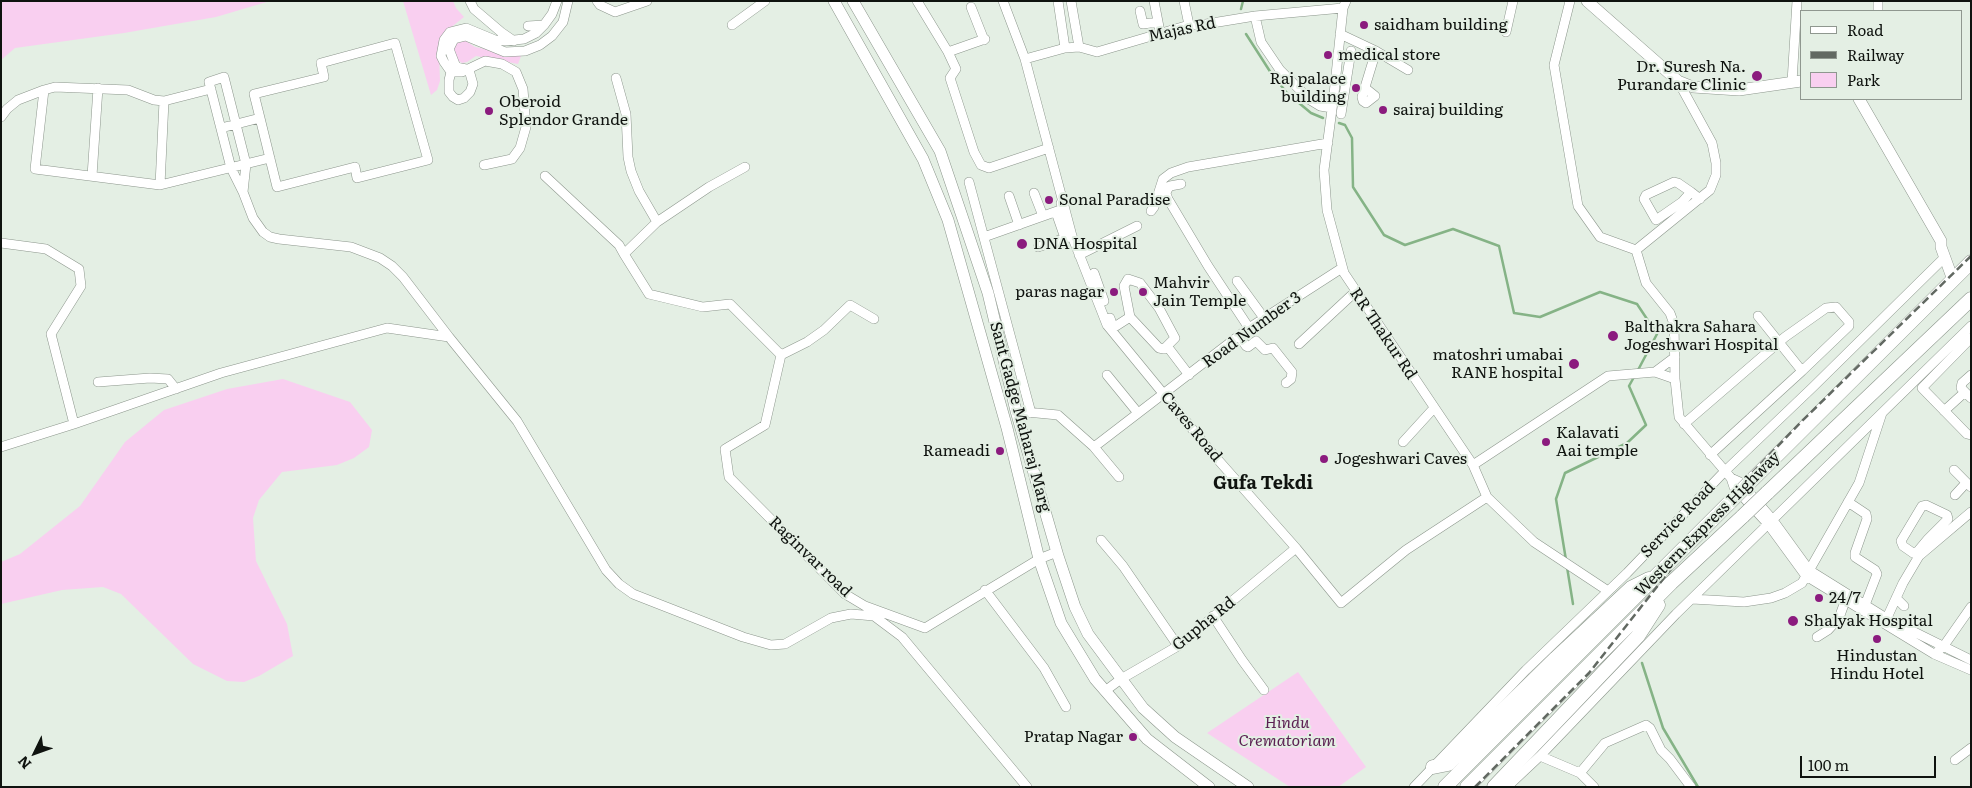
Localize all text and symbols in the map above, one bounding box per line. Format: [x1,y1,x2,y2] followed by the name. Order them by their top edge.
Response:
[1800,10,1962,100] legend
[1146,13,1218,47] street label: Majas Rd
[1374,15,1508,35] place label: saidham building
[1847,18,1883,41] text: Road
[1358,19,1370,31] marker: saidham building
[1847,43,1904,66] text: Railway
[1338,45,1440,65] place label: medical store
[1322,49,1334,61] marker: medical store
[1617,57,1746,95] place label: Dr. Suresh Na. Purandare Clinic
[1847,68,1880,91] text: Park
[1270,69,1346,107] place label: Raj palace building
[1750,69,1764,83] marker: Dr. Suresh Na. Purandare Clinic
[1350,82,1362,94] marker: Raj palace building
[499,92,628,130] place label: Oberoid Splendor Grande
[1393,100,1503,120] place label: sairaj building
[1377,104,1389,116] marker: sairaj building
[483,105,495,117] marker: Oberoid Splendor Grande
[1059,190,1170,210] place label: Sonal Paradise
[1043,194,1055,206] marker: Sonal Paradise
[1033,234,1137,254] place label: DNA Hospital
[1015,237,1029,251] marker: DNA Hospital
[1153,273,1246,311] place label: Mahvir Jain Temple
[1015,282,1104,302] place label: paras nagar
[1345,285,1421,383] street label: RR Thakur Rd
[1108,286,1120,298] marker: paras nagar
[1137,286,1149,298] marker: Mahvir Jain Temple
[1199,288,1305,372] street label: Road Number 3
[1624,317,1778,355] place label: Balthakra Sahara Jogeshwari Hospital
[985,320,1055,514] street label: Sant Gadge Maharaj Marg
[1606,329,1620,343] marker: Balthakra Sahara Jogeshwari Hospital
[1433,345,1563,383] place label: matoshri umabai RANE hospital
[1567,357,1581,371] marker: matoshri umabai RANE hospital
[1156,388,1226,466] street label: Caves Road
[1556,423,1638,461] place label: Kalavati Aai temple
[1540,436,1552,448] marker: Kalavati Aai temple
[923,441,990,461] place label: Rameadi
[994,445,1006,457] marker: Rameadi
[1631,447,1785,601] street label: Western Express Highway
[1334,449,1467,469] place label: Jogeshwari Caves
[1318,453,1330,465] marker: Jogeshwari Caves
[1213,473,1313,495] district label: Gufa Tekdi
[1637,478,1719,562] street label: Service Road
[765,513,855,601] street label: Raginvar road
[1829,588,1861,608] place label: 24/7
[1813,592,1825,604] marker: 24/7
[1169,593,1239,655] street label: Gupha Rd
[1804,611,1933,631] place label: Shalyak Hospital
[1786,614,1800,628] marker: Shalyak Hospital
[1871,633,1883,645] marker: Hindustan Hindu Hotel
[1830,646,1924,684] place label: Hindustan Hindu Hotel
[1238,713,1336,751] park label: Hindu Crematoriam
[1024,727,1123,747] place label: Pratap Nagar
[10,728,60,778] north arrow
[1127,731,1139,743] marker: Pratap Nagar
[1802,746,1938,778] scale bar
[12,752,35,774] text: N
[1808,753,1849,776] text: 100 m

